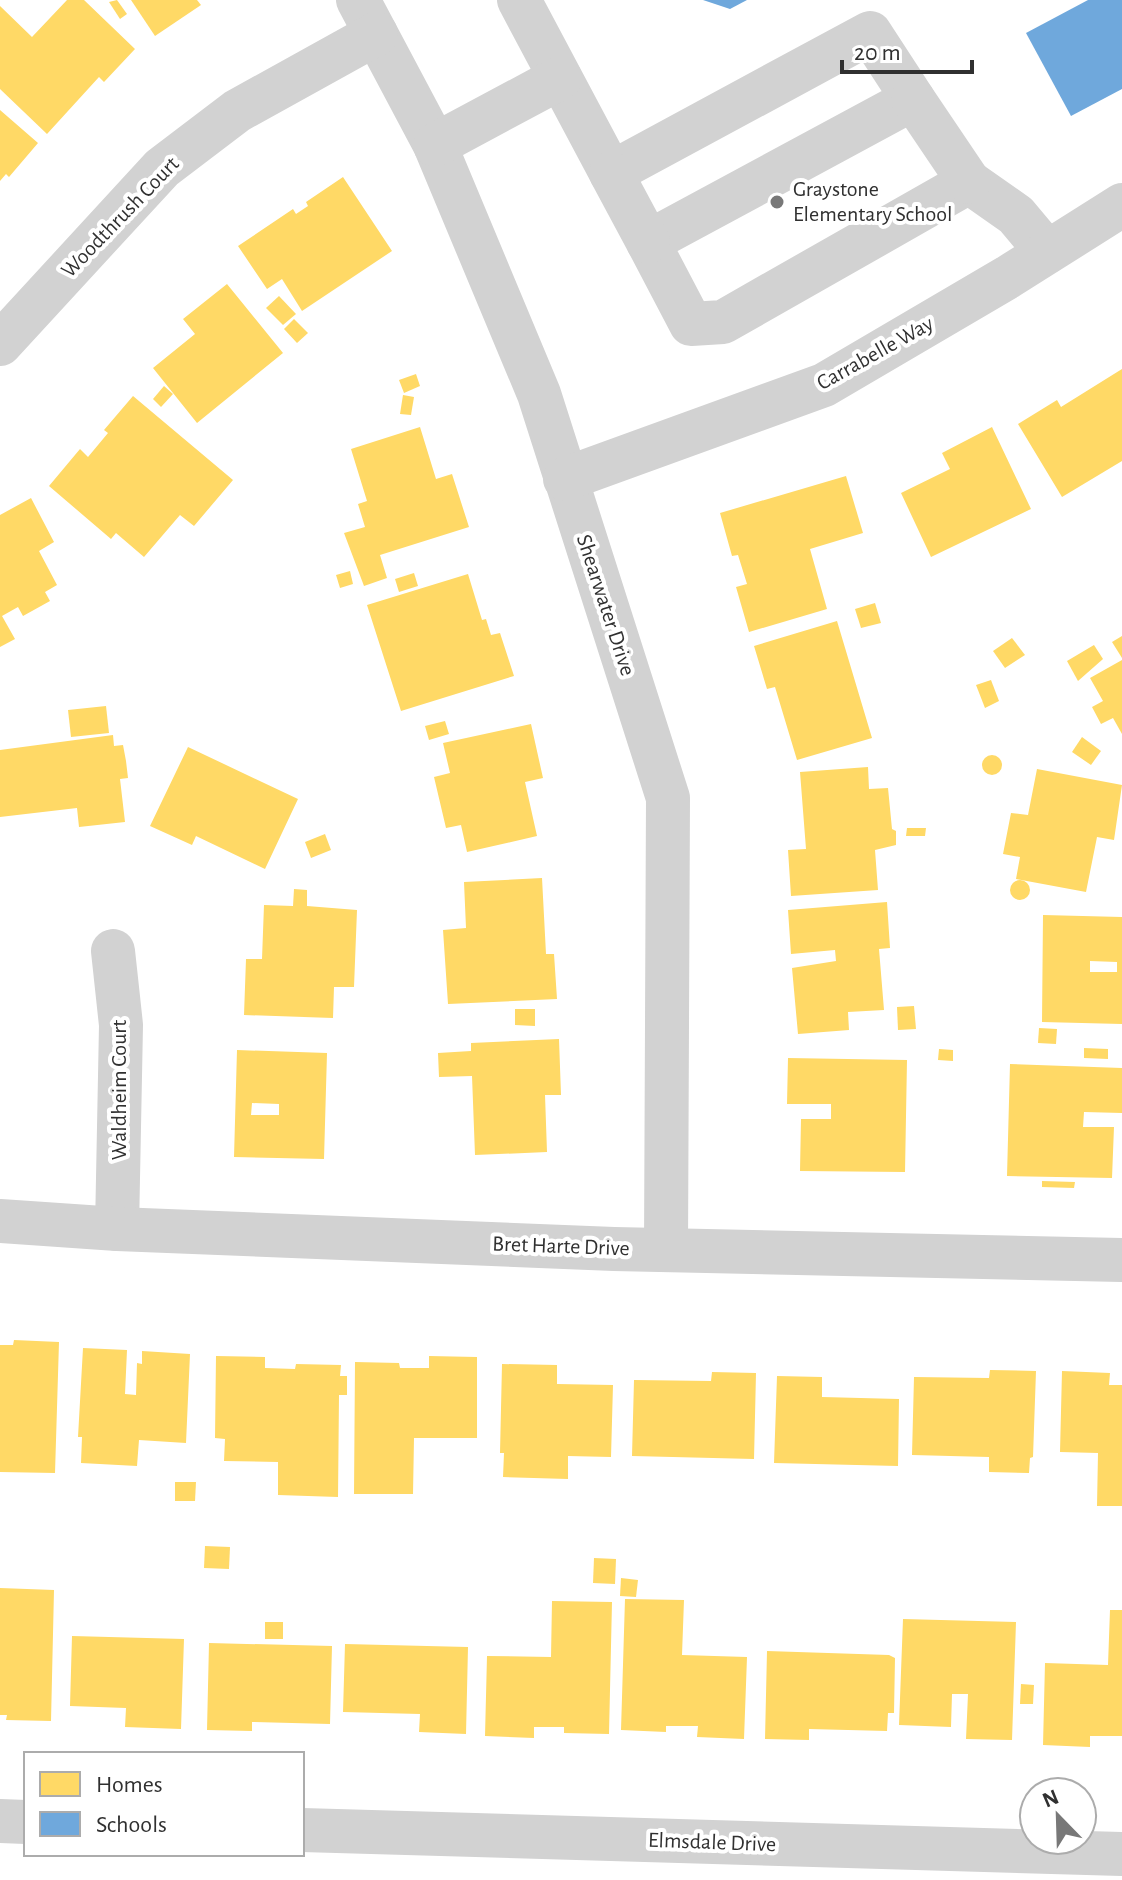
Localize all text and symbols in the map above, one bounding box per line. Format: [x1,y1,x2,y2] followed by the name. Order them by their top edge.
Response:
[842,24,972,74] scale bar
[854,41,901,65] text: 20 m
[57,152,183,282] street label: Woodthrush Court
[793,178,953,225] place label: Graystone Elementary School
[768,193,786,211] marker: Graystone Elementary School
[813,312,937,394] street label: Carrabelle Way
[573,532,639,678] street label: Shearwater Drive
[108,1020,130,1160] street label: Waldheim Court
[492,1233,630,1259] street label: Bret Harte Drive
[24,1752,304,1856] legend
[96,1773,163,1797] text: Homes
[1018,1776,1098,1856] north arrow
[1039,1785,1062,1812] text: N
[96,1813,167,1837] text: Schools
[648,1829,776,1855] street label: Elmsdale Drive

